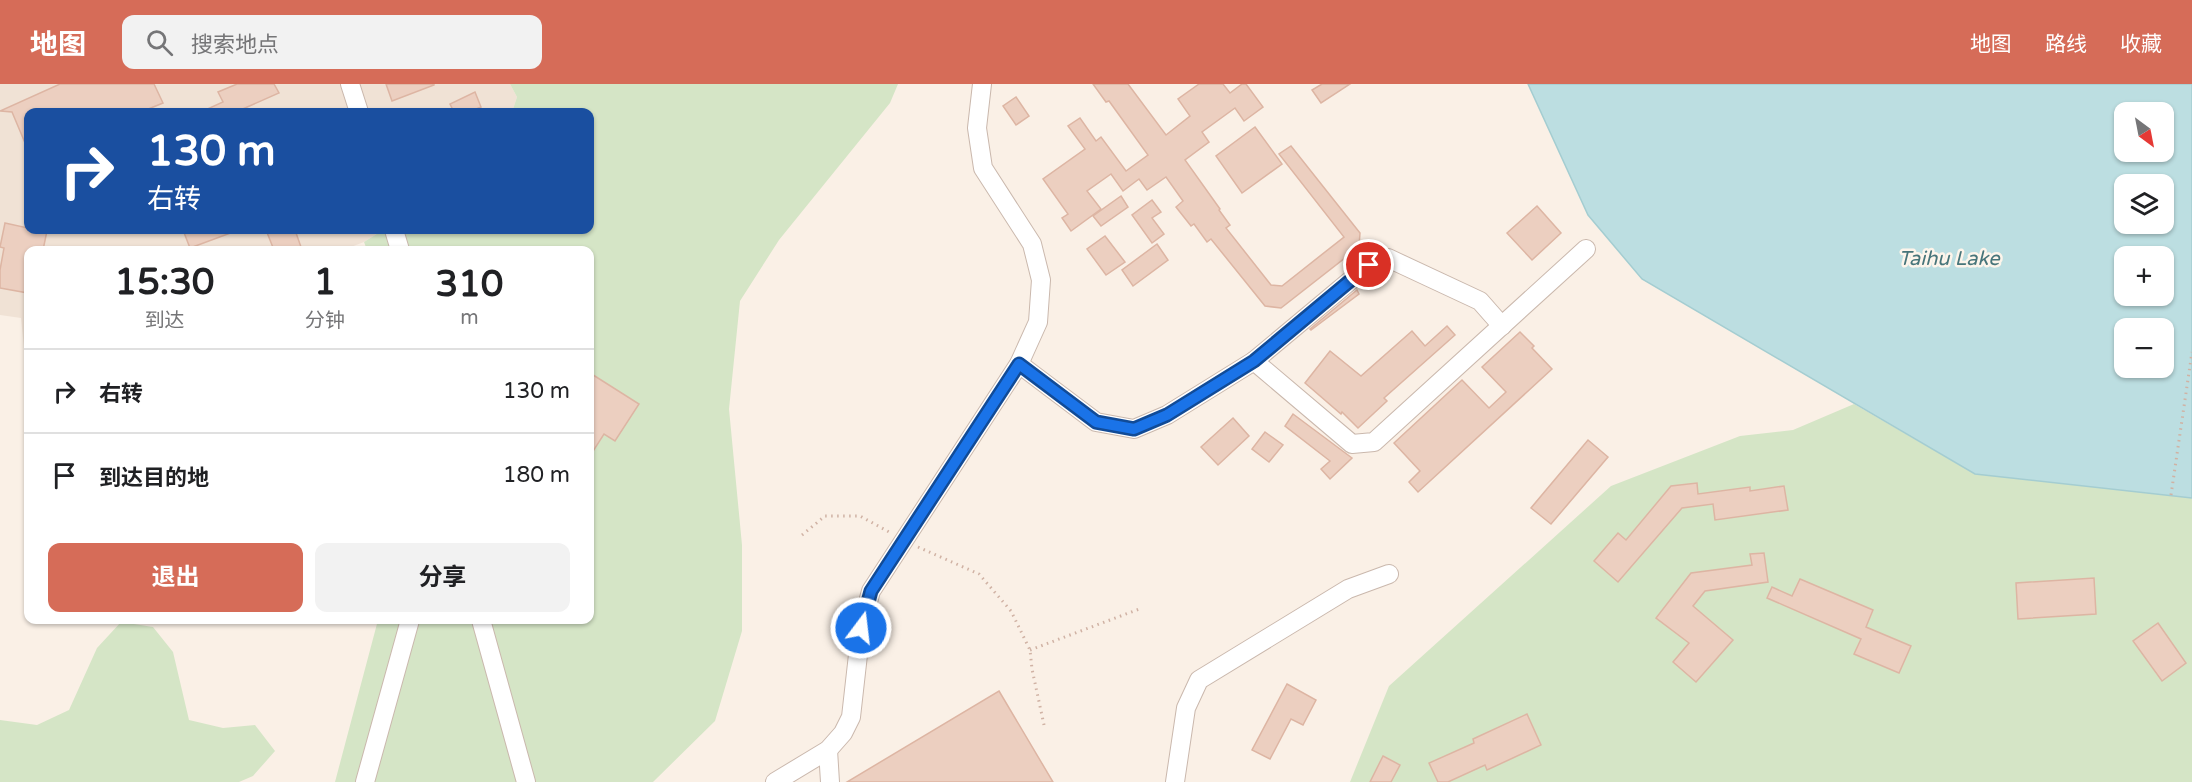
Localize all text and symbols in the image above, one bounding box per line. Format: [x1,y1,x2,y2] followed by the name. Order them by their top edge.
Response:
[122,15,542,69] search box
[143,26,176,59] icon: search
[30,28,86,62] text: 地图
[191,32,279,58] text: 搜索地点
[1970,32,2012,57] text: 地图
[2045,32,2087,57] text: 路线
[2120,32,2162,57] text: 收藏
[2114,102,2174,162] north arrow
[2114,102,2174,378] map controls
[147,126,276,177] text: 130 m
[48,132,126,210] icon: right
[2114,174,2174,234] button: layers
[147,183,201,216] text: 右转
[1343,239,1394,290] pin
[2114,246,2174,306] button: +
[1898,247,2001,271] water label: Taihu Lake
[1352,248,1385,281] icon: arrive
[115,261,214,304] text: 15:30
[314,261,336,304] text: 1
[436,263,503,306] text: 310
[460,306,479,330] text: m
[144,309,184,333] text: 到达
[305,309,345,333] text: 分钟
[2114,318,2174,378] button: −
[48,375,81,408] icon: right
[503,378,570,404] text: 130 m
[99,381,143,407] text: 右转
[48,459,81,492] icon: arrive
[503,462,570,488] text: 180 m
[99,465,209,491] text: 到达目的地
[48,543,303,612] button: 退出
[315,543,570,612] button: 分享
[829,596,893,660] position arrow

